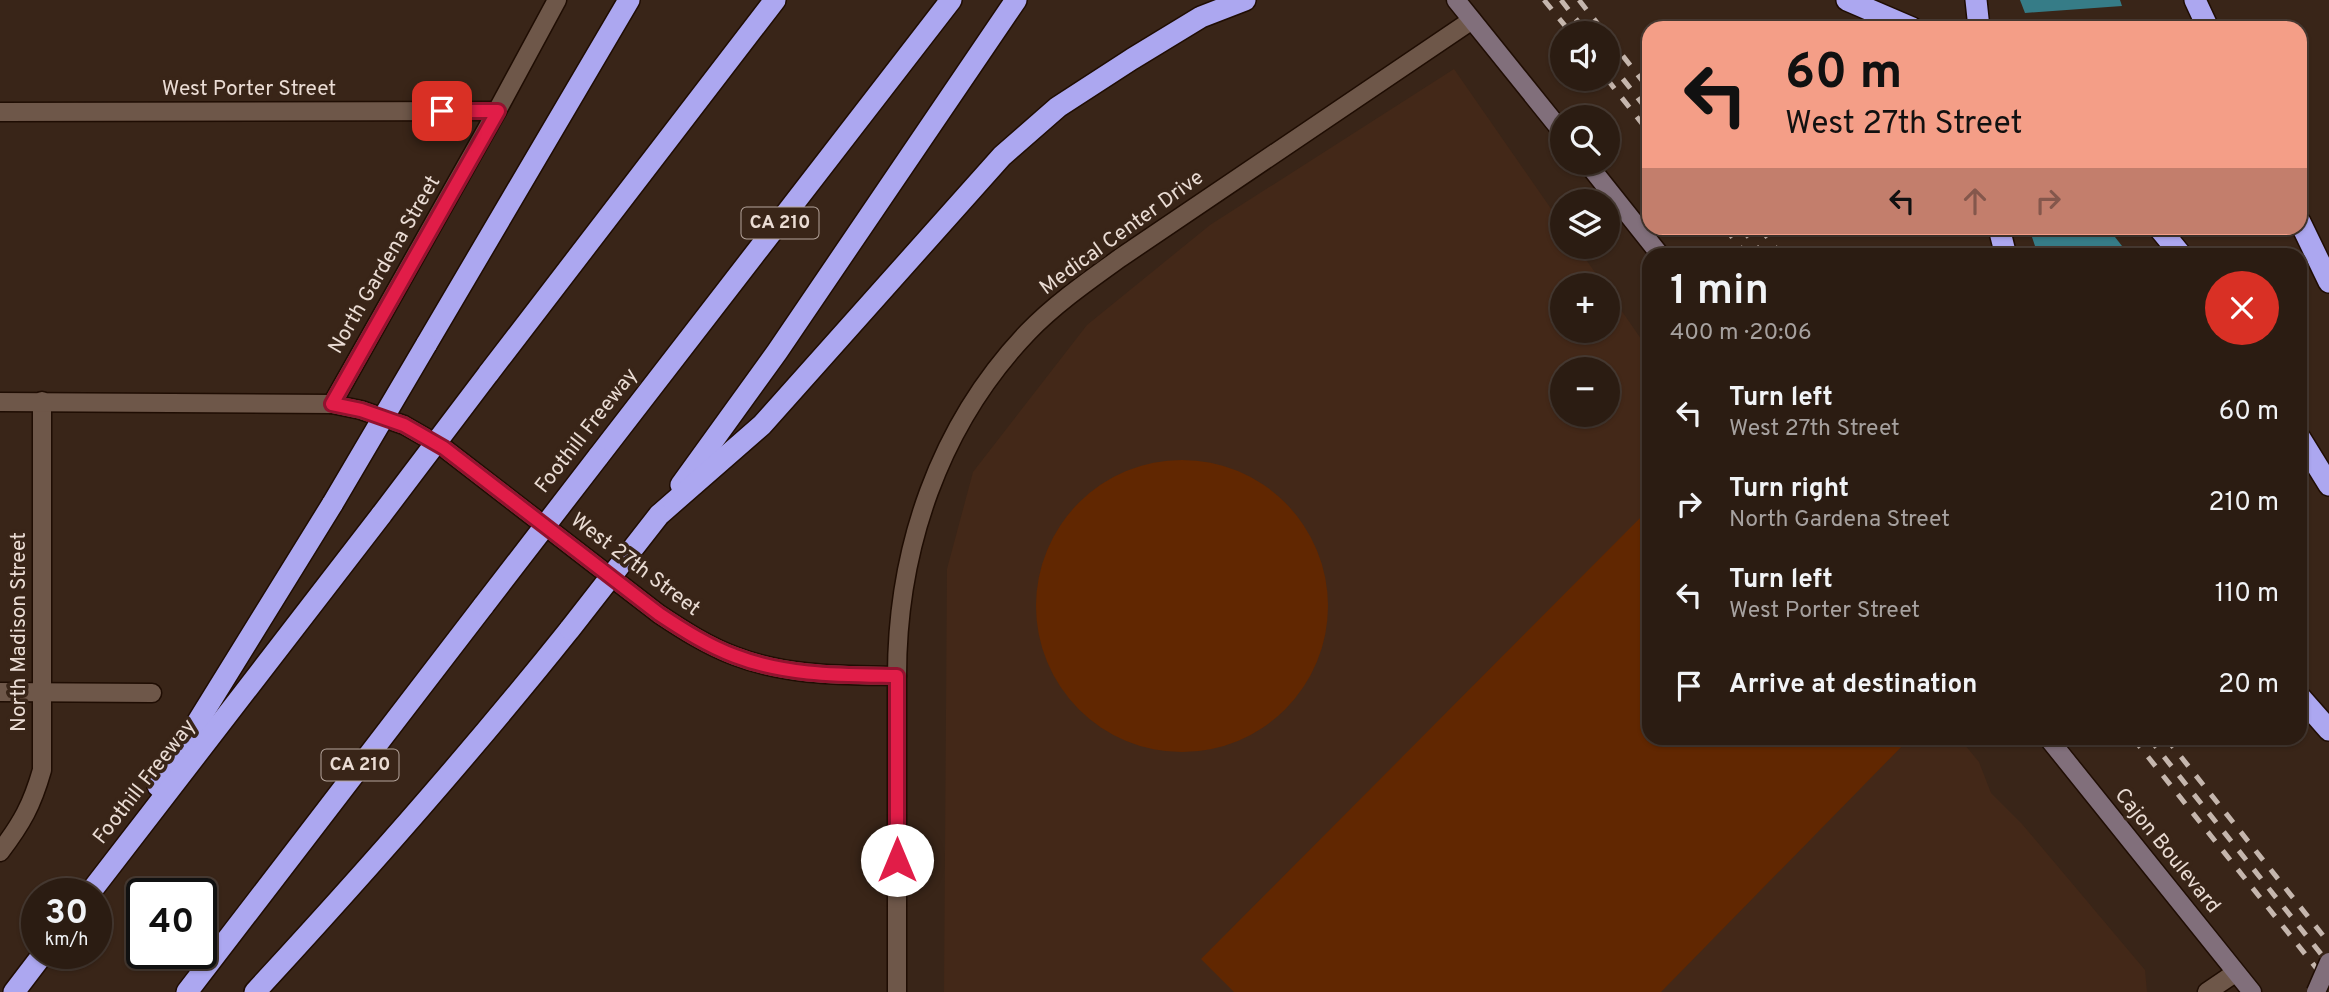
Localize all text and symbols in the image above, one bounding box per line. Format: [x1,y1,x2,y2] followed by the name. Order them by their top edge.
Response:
[1550,21,1620,427] map controls
[1550,21,1620,91] button: sound
[1785,44,1903,106] text: 60 m
[1670,49,1761,140] icon: left
[162,76,336,103] street label: West Porter Street
[412,81,472,141] pin
[423,92,461,130] icon: arrive
[1550,105,1620,175] button: search
[1785,105,2023,145] text: West 27th Street
[1035,164,1209,302] street label: Medical Center Drive
[323,171,447,359] street label: North Gardena Street
[1883,182,1921,220] icon: left
[1956,182,1994,220] icon: ahead
[2029,182,2067,220] icon: right
[1550,189,1620,259] button: layers
[742,208,818,238] road number: CA 210
[1670,266,1769,319] text: 1 min
[2205,271,2279,345] button: close
[1550,273,1620,343] button: +
[1670,319,1812,348] text: 400 m · 20:06
[1550,357,1620,427] button: −
[530,363,644,499] street label: Foothill Freeway
[1729,382,1833,415] text: Turn left
[1670,394,1708,432] icon: left
[2219,396,2279,429] text: 60 m
[1729,415,1900,444] text: West 27th Street
[1729,473,1849,506] text: Turn right
[1670,485,1708,523] icon: right
[2209,487,2279,520] text: 210 m
[1729,506,1950,535] text: North Gardena Street
[565,507,705,623] street label: West 27th Street
[6,532,33,732] street label: North Madison Street
[1729,564,1833,597] text: Turn left
[1670,576,1708,614] icon: left
[2215,578,2279,611] text: 110 m
[1729,597,1920,626] text: West Porter Street
[1670,667,1708,705] icon: arrive
[1729,669,1977,702] text: Arrive at destination
[2218,669,2279,702] text: 20 m
[88,714,202,850] street label: Foothill Freeway
[322,750,398,780] road number: CA 210
[2108,783,2226,919] street label: Cajon Boulevard
[860,823,934,897] position arrow
[126,878,217,969] speed limit sign: 40
[45,892,88,936] text: 30
[45,929,88,952] text: km/h

